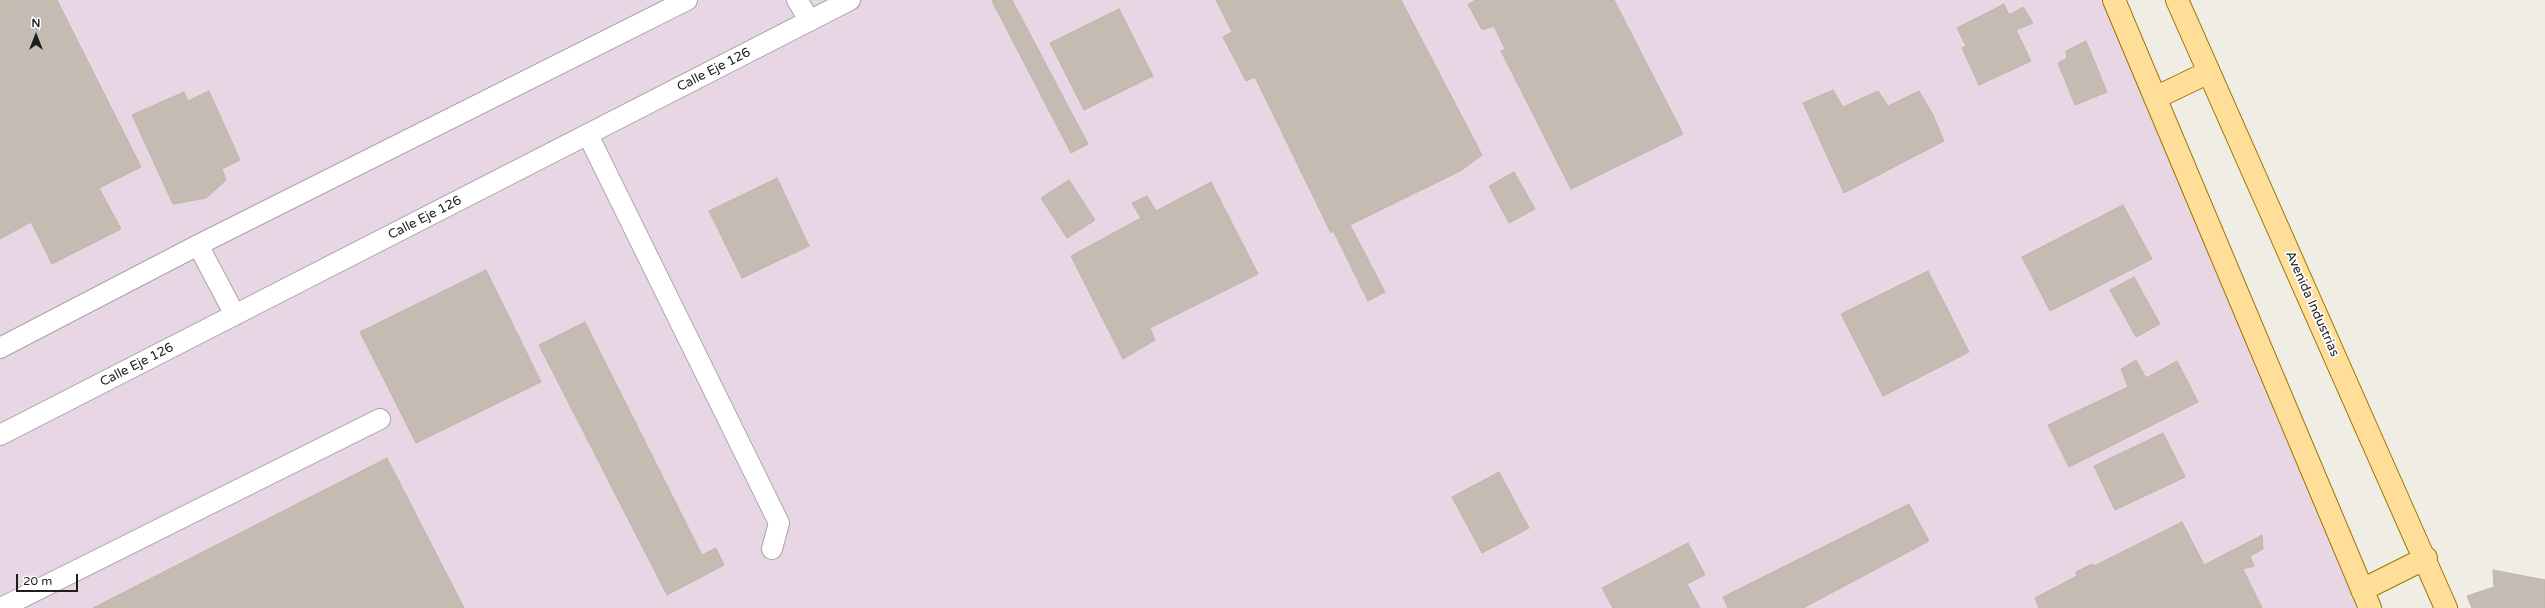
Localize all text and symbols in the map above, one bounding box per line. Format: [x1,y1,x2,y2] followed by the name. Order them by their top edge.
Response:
[16,16,56,56] north arrow
[32,17,40,30] text: N
[675,45,753,95] street label: Calle Eje 126
[386,193,464,243] street label: Calle Eje 126
[2282,249,2342,359] street label: Avenida Industrias
[98,340,176,390] street label: Calle Eje 126
[18,566,80,592] scale bar
[23,574,52,588] text: 20 m

